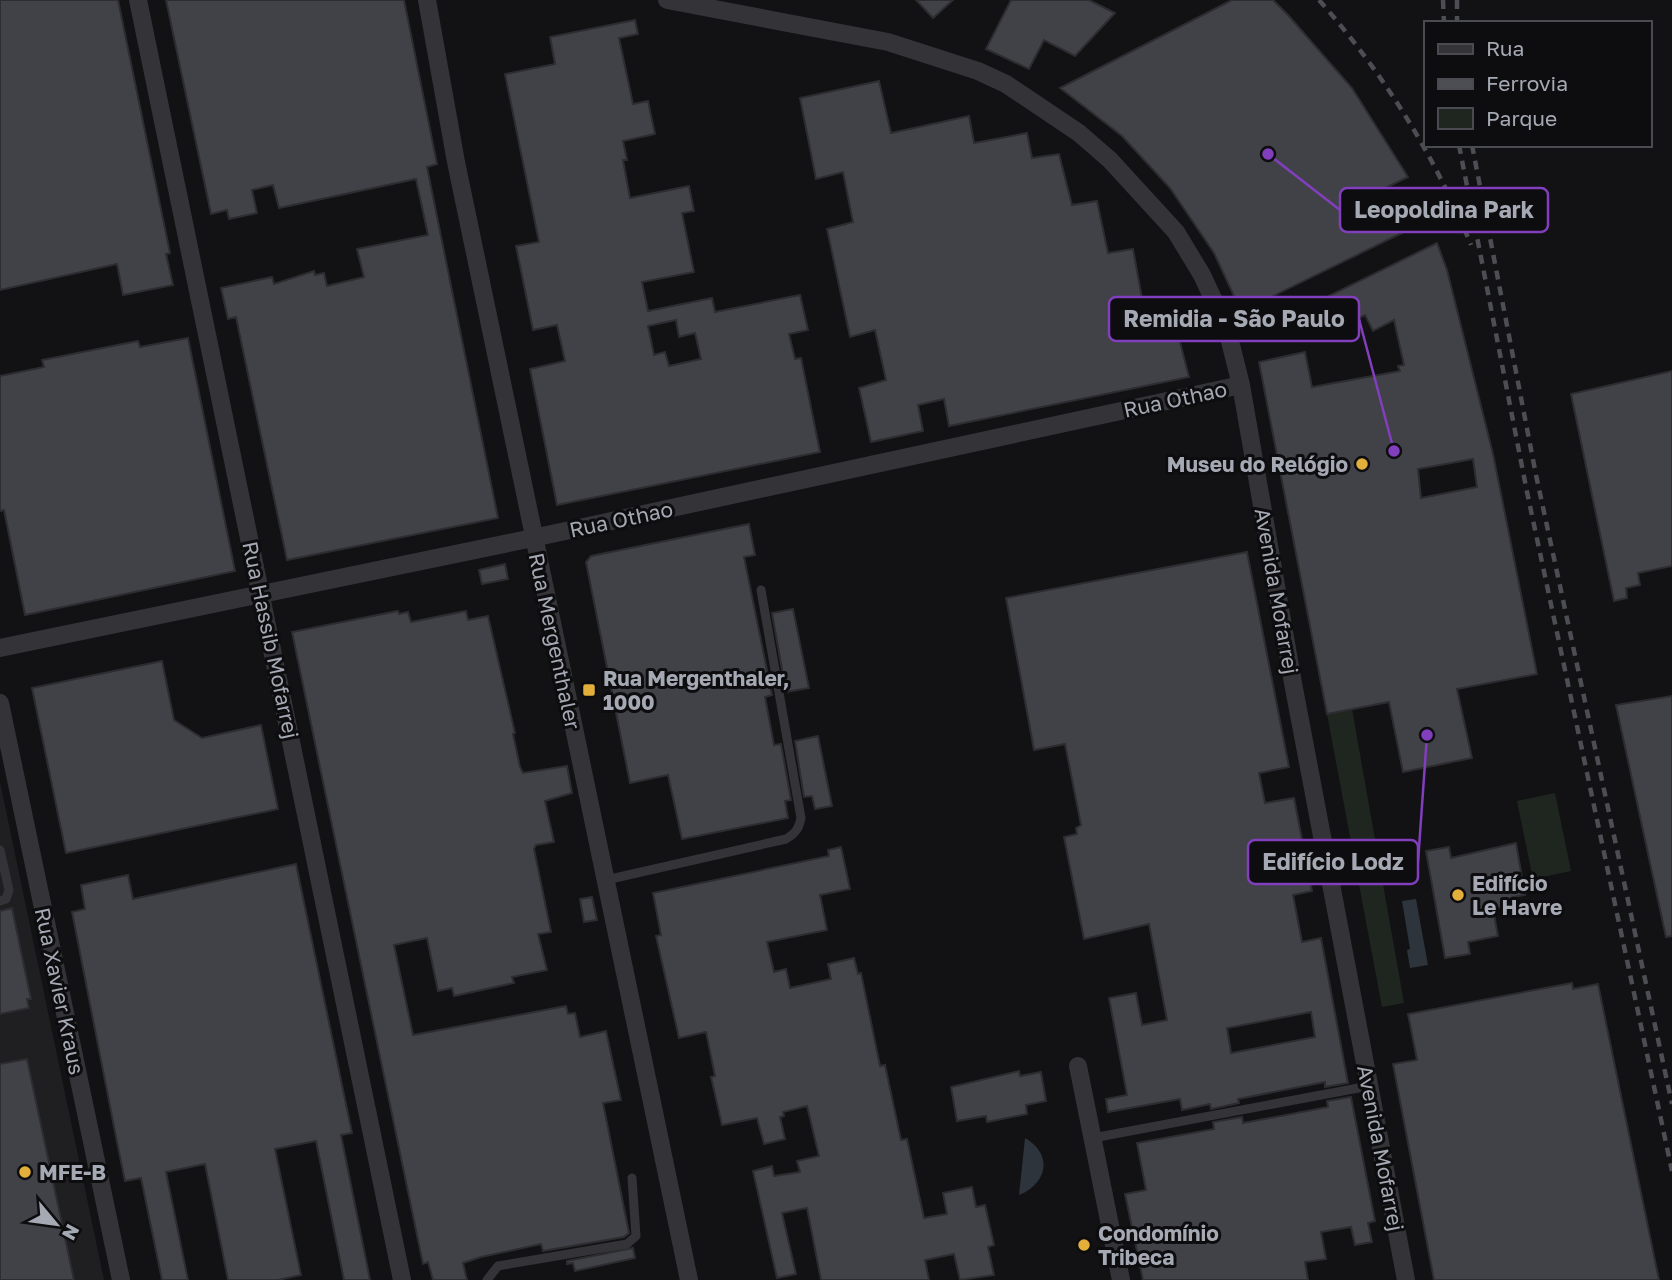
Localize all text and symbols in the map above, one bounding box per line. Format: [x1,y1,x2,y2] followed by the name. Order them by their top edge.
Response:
[1424,21,1651,147] legend
[1486,35,1524,61] text: Rua
[1486,70,1568,96] text: Ferrovia
[1486,105,1557,131] text: Parque
[1340,188,1548,232] callout: Leopoldina Park
[1354,195,1535,223] text: Leopoldina Park
[1109,297,1359,341] callout: Remidia - São Paulo
[1123,304,1345,332] text: Remidia - São Paulo
[1121,375,1229,423] street label: Rua Othao
[1167,451,1348,477] place label: Museu do Relógio
[1354,456,1370,472] marker: Museu do Relógio
[567,495,675,543] street label: Rua Othao
[1250,506,1304,676] street label: Avenida Mofarrej
[237,539,305,741] street label: Rua Hassib Mofarrej
[524,550,586,732] street label: Rua Mergenthaler
[603,665,790,715] place label: Rua Mergenthaler, 1000
[581,682,597,698] marker: Rua Mergenthaler, 1000
[1248,840,1418,884] callout: Edifício Lodz
[1262,847,1404,875] text: Edifício Lodz
[1472,870,1562,920] place label: Edifício Le Havre
[1450,887,1466,903] marker: Edifício Le Havre
[30,905,90,1077] street label: Rua Xavier Kraus
[1352,1063,1410,1233] street label: Avenida Mofarrej
[39,1159,106,1185] place label: MFE-B
[17,1164,33,1180] marker: MFE-B
[21,1189,91,1259] north arrow
[1098,1220,1219,1270] place label: Condomínio Tribeca
[58,1221,85,1244] text: N
[1076,1237,1092,1253] marker: Condomínio Tribeca

